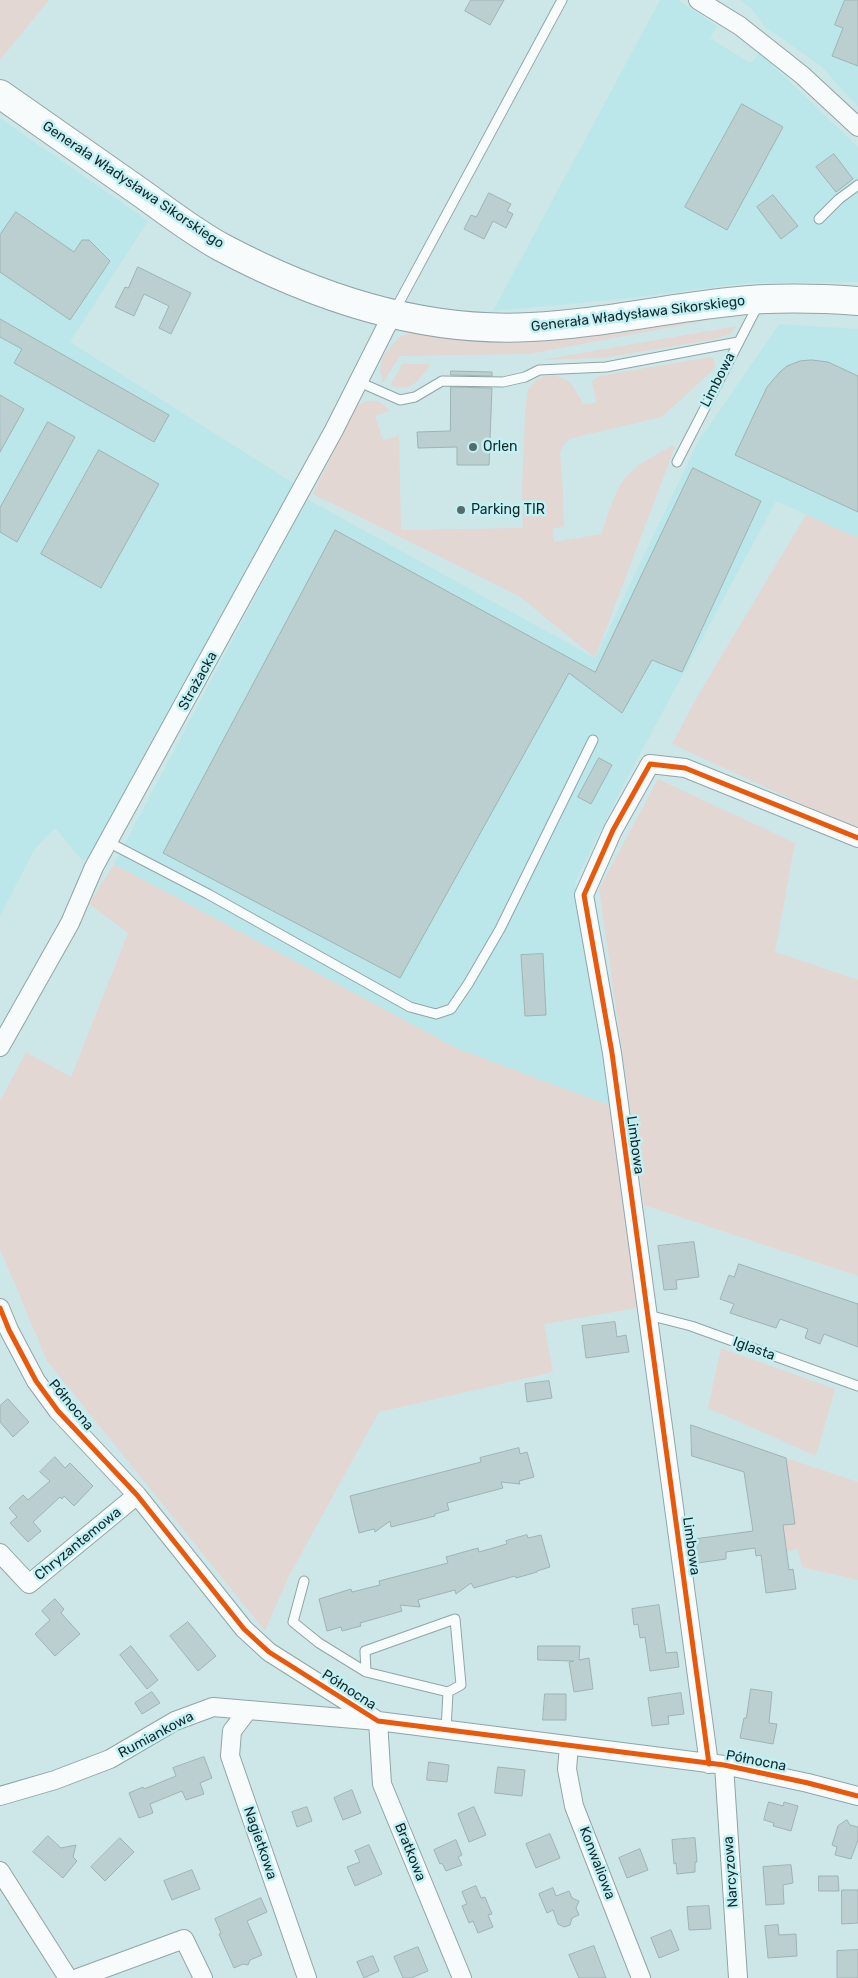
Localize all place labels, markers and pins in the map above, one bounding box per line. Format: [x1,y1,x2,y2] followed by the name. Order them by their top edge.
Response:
[483,439,518,455] place label: Orlen
[467,441,479,453] marker: Orlen
[471,502,545,518] place label: Parking TIR
[455,504,467,516] marker: Parking TIR

